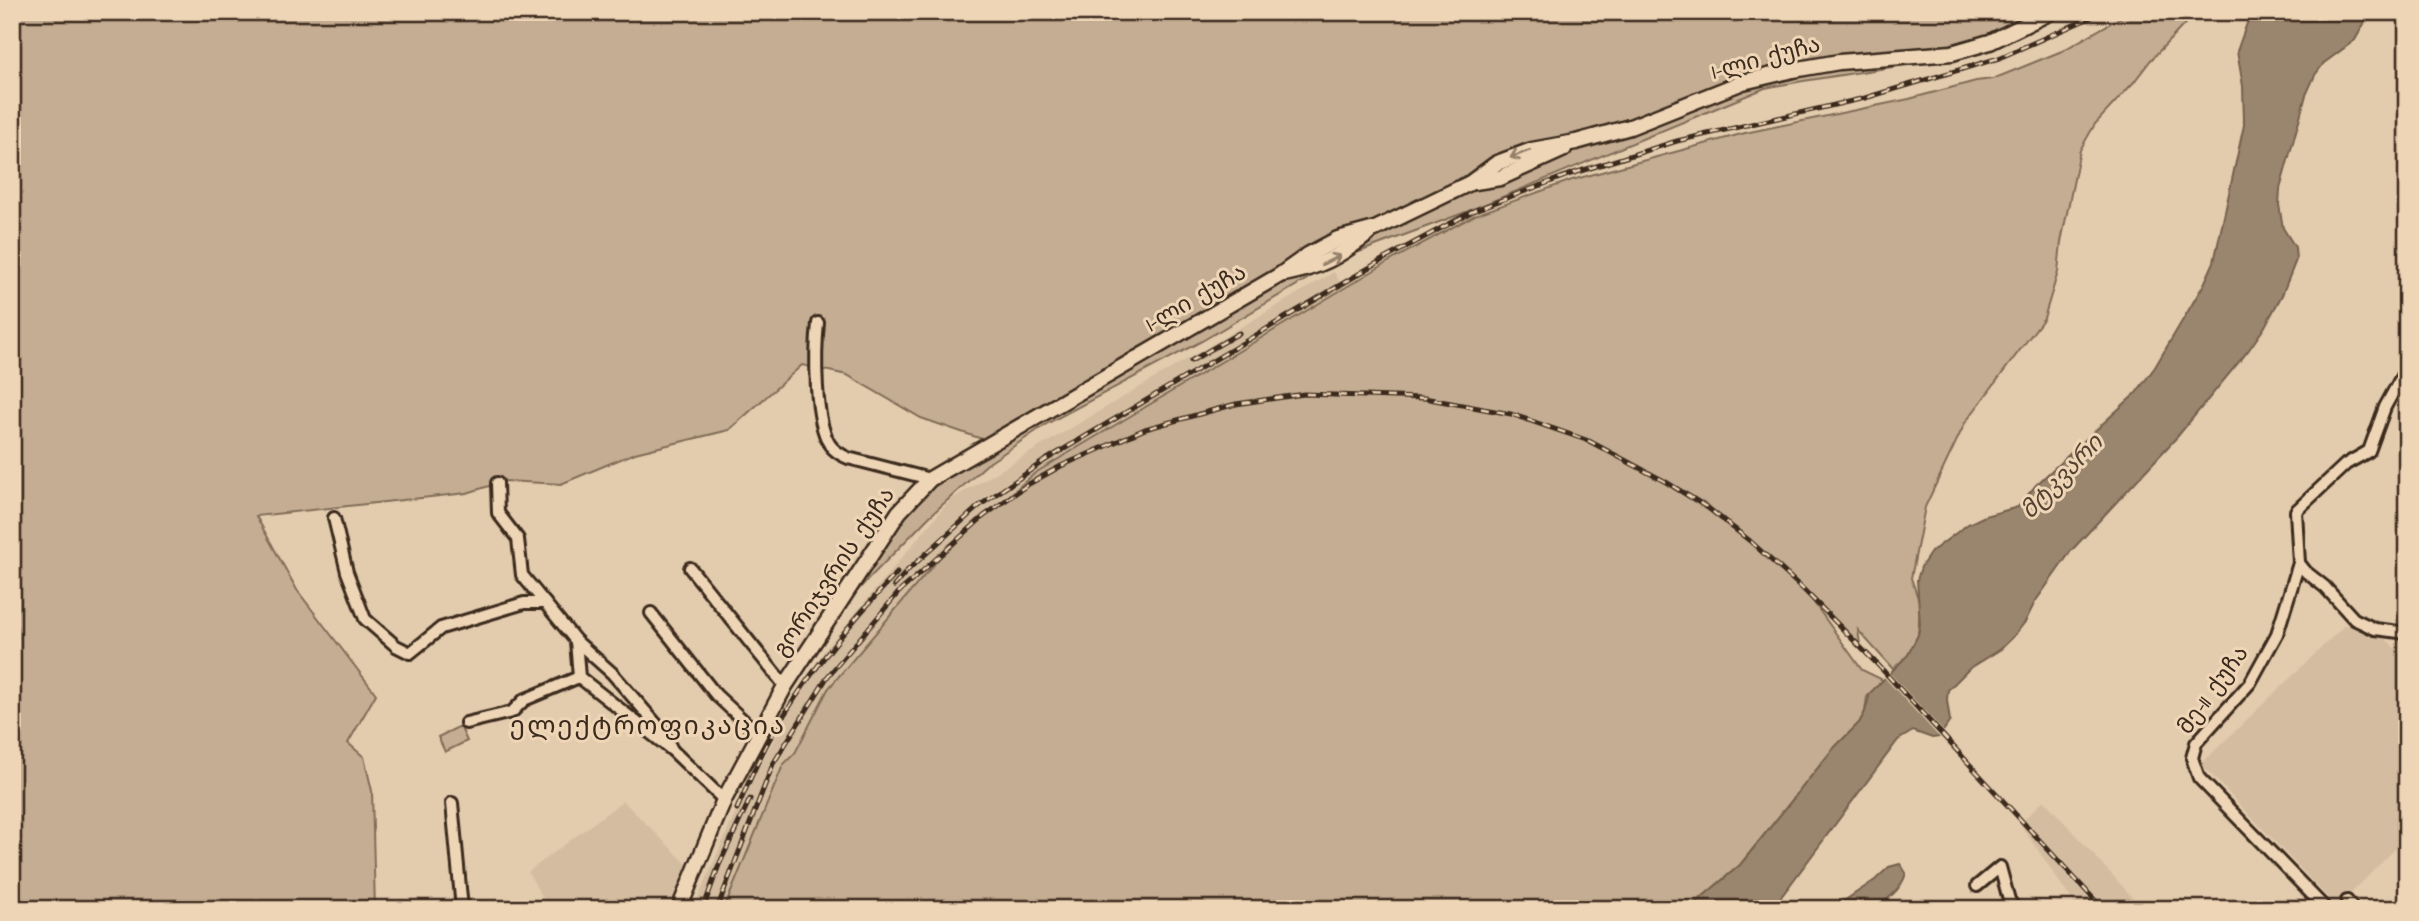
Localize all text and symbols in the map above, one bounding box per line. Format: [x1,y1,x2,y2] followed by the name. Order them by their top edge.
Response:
[1708,28,1824,88] street label: 1-ლი ქუჩა
[1509,149,1531,162] one-way arrow
[1320,252,1341,266] one-way arrow
[1140,256,1252,340] street label: 1-ლი ქუჩა
[2013,426,2112,527] water label: მტკვარი
[765,481,903,663] street label: გორიჯვრის ქუჩა
[2170,639,2256,741] street label: მე-11 ქუჩა
[510,708,786,744] district label: ელექტროფიკაცია

